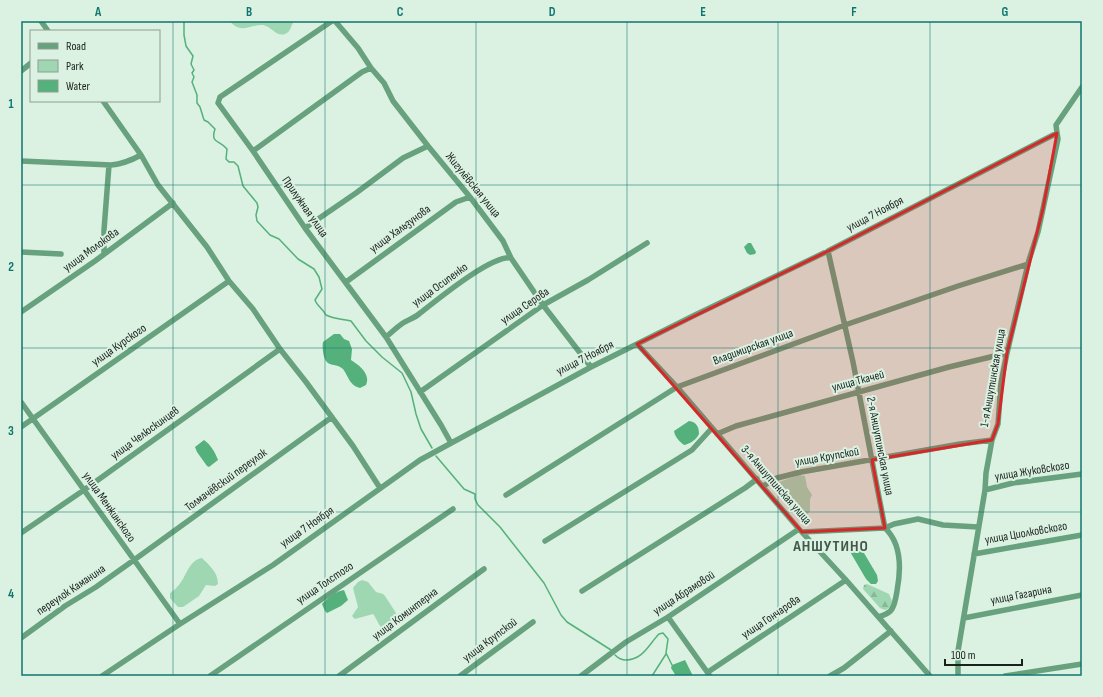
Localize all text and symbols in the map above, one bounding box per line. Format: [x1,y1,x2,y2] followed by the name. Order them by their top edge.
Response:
[94,4,102,20] text: A
[246,4,252,20] text: B
[397,4,404,20] text: C
[549,4,556,20] text: D
[700,4,706,20] text: E
[851,4,857,20] text: F
[1002,4,1009,20] text: G
[30,30,160,102] legend
[66,39,86,54] text: Road
[66,59,84,74] text: Park
[66,79,90,94] text: Water
[8,96,14,112] text: 1
[442,149,504,221] street label: Жигулёвская улица
[279,174,332,241] street label: Прилужная улица
[844,193,906,235] street label: улица 7 Ноября
[366,202,434,256] street label: улица Хальзунова
[60,224,122,275] street label: улица Молокова
[8,259,14,275] text: 2
[409,260,471,310] street label: улица Осипенко
[498,284,552,328] street label: улица Серова
[89,321,149,369] street label: улица Курского
[711,325,795,368] street label: Владимирская улица
[977,327,1009,428] street label: 1-я Аншутинская улица
[554,337,616,379] street label: улица 7 Ноября
[830,367,886,395] street label: улица Ткачей
[863,395,897,497] street label: 2-я Аншутинская улица
[108,403,182,463] street label: улица Челюскинцев
[8,423,14,439] text: 3
[737,442,815,528] street label: 3-я Аншутинская улица
[794,444,860,470] street label: улица Крупской
[182,445,270,515] street label: Толмачёвский переулок
[993,458,1071,484] street label: улица Жуковского
[79,469,139,545] street label: улица Менжинского
[277,503,337,551] street label: улица 7 Ноября
[984,518,1068,548] street label: улица Циолковского
[792,537,869,556] district label: АНШУТИНО
[294,558,356,608] street label: улица Толстого
[34,561,109,619] street label: переулок Каманина
[650,567,718,619] street label: улица Абрамовой
[989,582,1053,608] street label: улица Гагарина
[369,584,441,644] street label: улица Коминтерна
[8,586,14,602] text: 4
[739,592,804,642] street label: улица Гончарова
[460,615,520,665] street label: улица Крупской
[945,641,1022,667] scale bar
[951,648,976,663] text: 100 m

